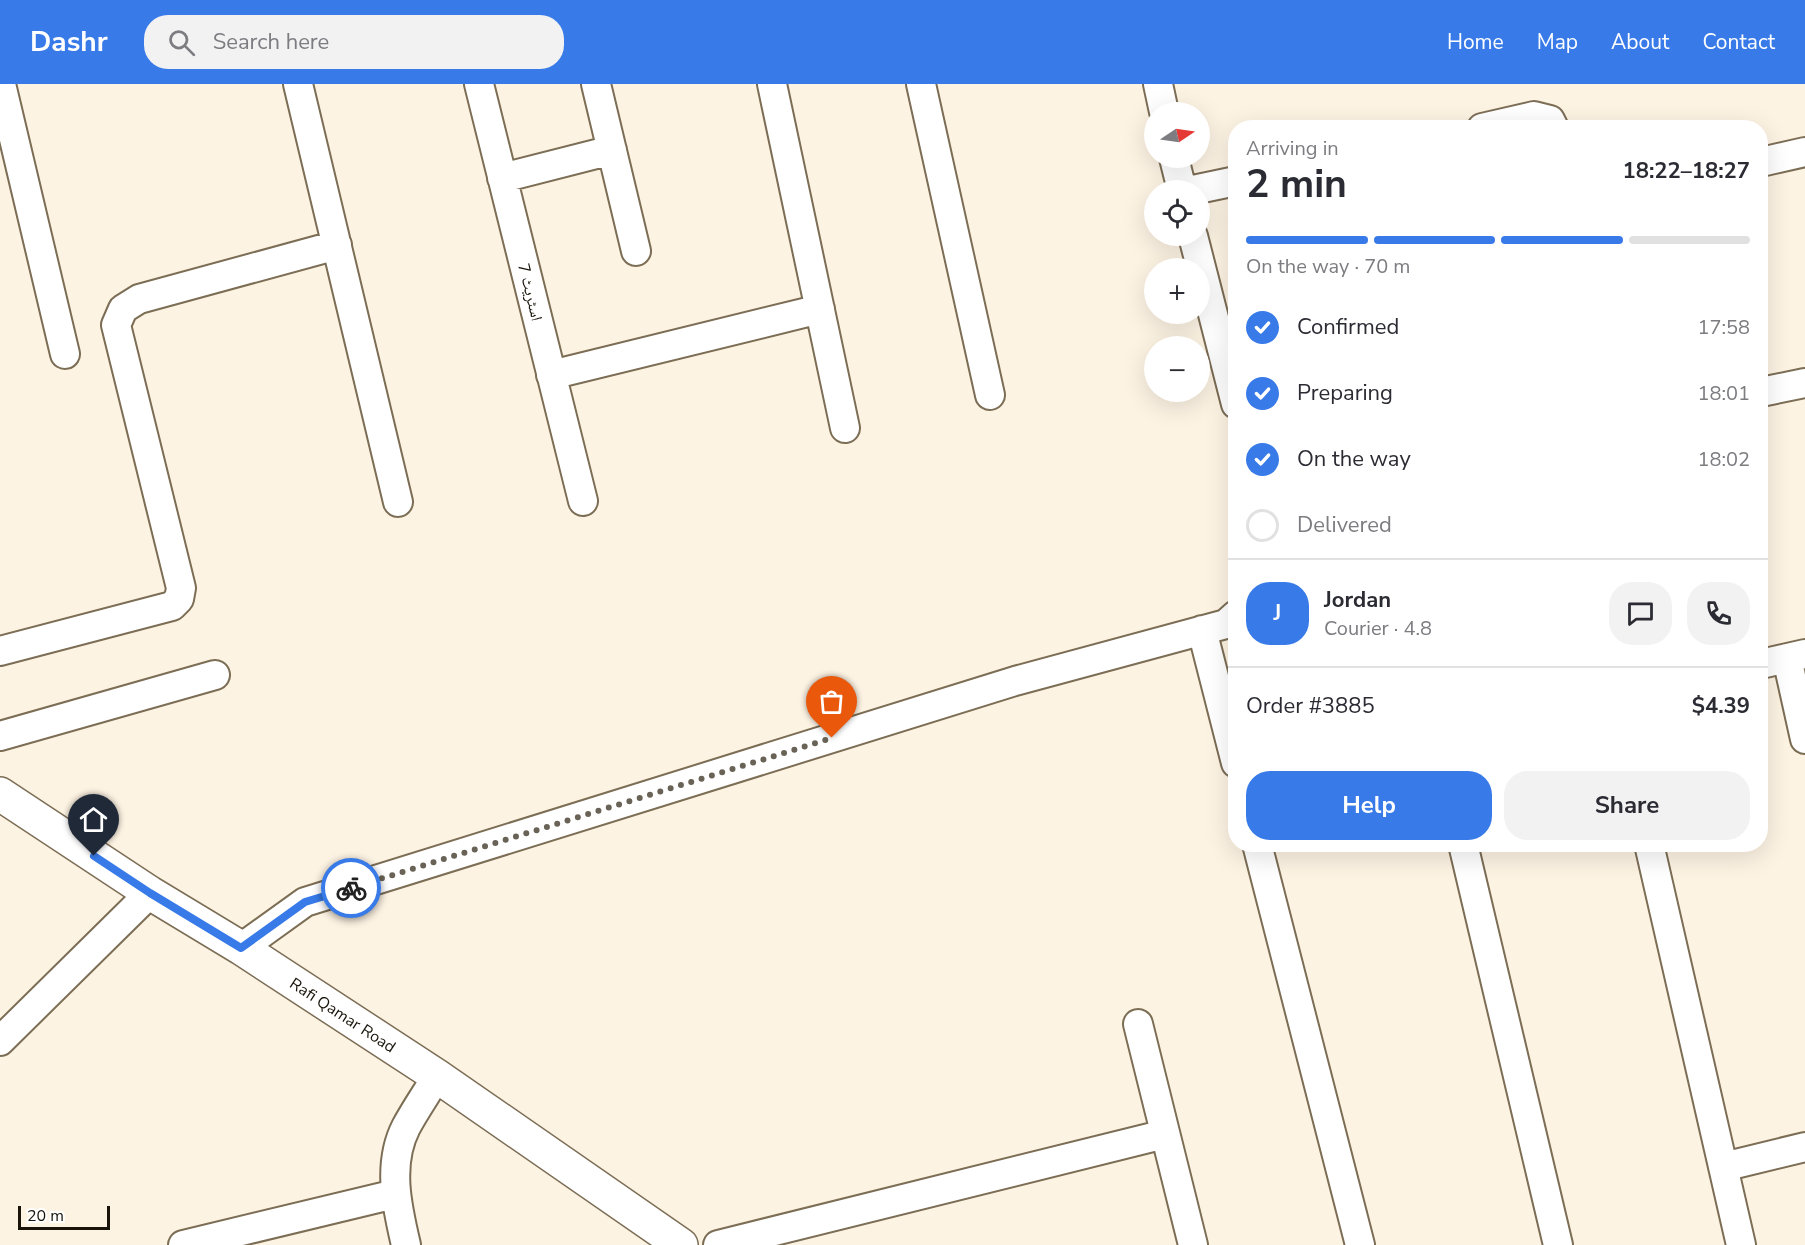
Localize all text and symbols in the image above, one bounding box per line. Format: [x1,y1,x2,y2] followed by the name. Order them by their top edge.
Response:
[144,15,564,69] search box
[30,23,108,61] text: Dashr
[165,26,198,59] icon: search
[213,27,329,57] text: Search here
[1447,28,1504,56] text: Home
[1537,28,1578,56] text: Map
[1611,28,1669,56] text: About
[1702,28,1775,56] text: Contact
[1144,102,1210,168] north arrow
[1144,102,1210,402] map controls
[1246,135,1339,162] text: Arriving in
[1622,156,1750,186] text: 18:22–18:27
[1246,158,1347,211] text: 2 min
[1144,180,1210,246] button: locate
[1246,253,1410,280] text: On the way · 70 m
[1144,258,1210,324] button: +
[512,261,548,323] street label: اسٹریٹ 7
[1246,311,1279,344] icon: check
[1297,312,1399,342] text: Confirmed
[1697,314,1750,341] text: 17:58
[1144,336,1210,402] button: −
[1246,377,1279,410] icon: check
[1297,378,1393,408] text: Preparing
[1697,380,1750,407] text: 18:01
[1246,443,1279,476] icon: check
[1297,444,1411,474] text: On the way
[1697,446,1750,473] text: 18:02
[1297,510,1392,540] text: Delivered
[1609,582,1672,645] button: chat
[1687,582,1750,645] button: phone
[1324,585,1391,615] text: Jordan
[1274,598,1281,628] text: J
[1324,615,1432,642] text: Courier · 4.8
[806,676,857,738] pin
[815,685,848,718] icon: bag
[1246,691,1375,721] text: Order #3885
[1692,691,1750,721] text: $4.39
[1246,771,1492,840] button: Help
[1504,771,1750,840] button: Share
[68,794,119,856] pin
[77,803,110,836] icon: home
[321,858,381,918] courier
[335,872,368,905] icon: bike
[285,973,400,1058] street label: Rafi Qamar Road
[18,1203,110,1230] scale bar
[27,1205,64,1227] text: 20 m

